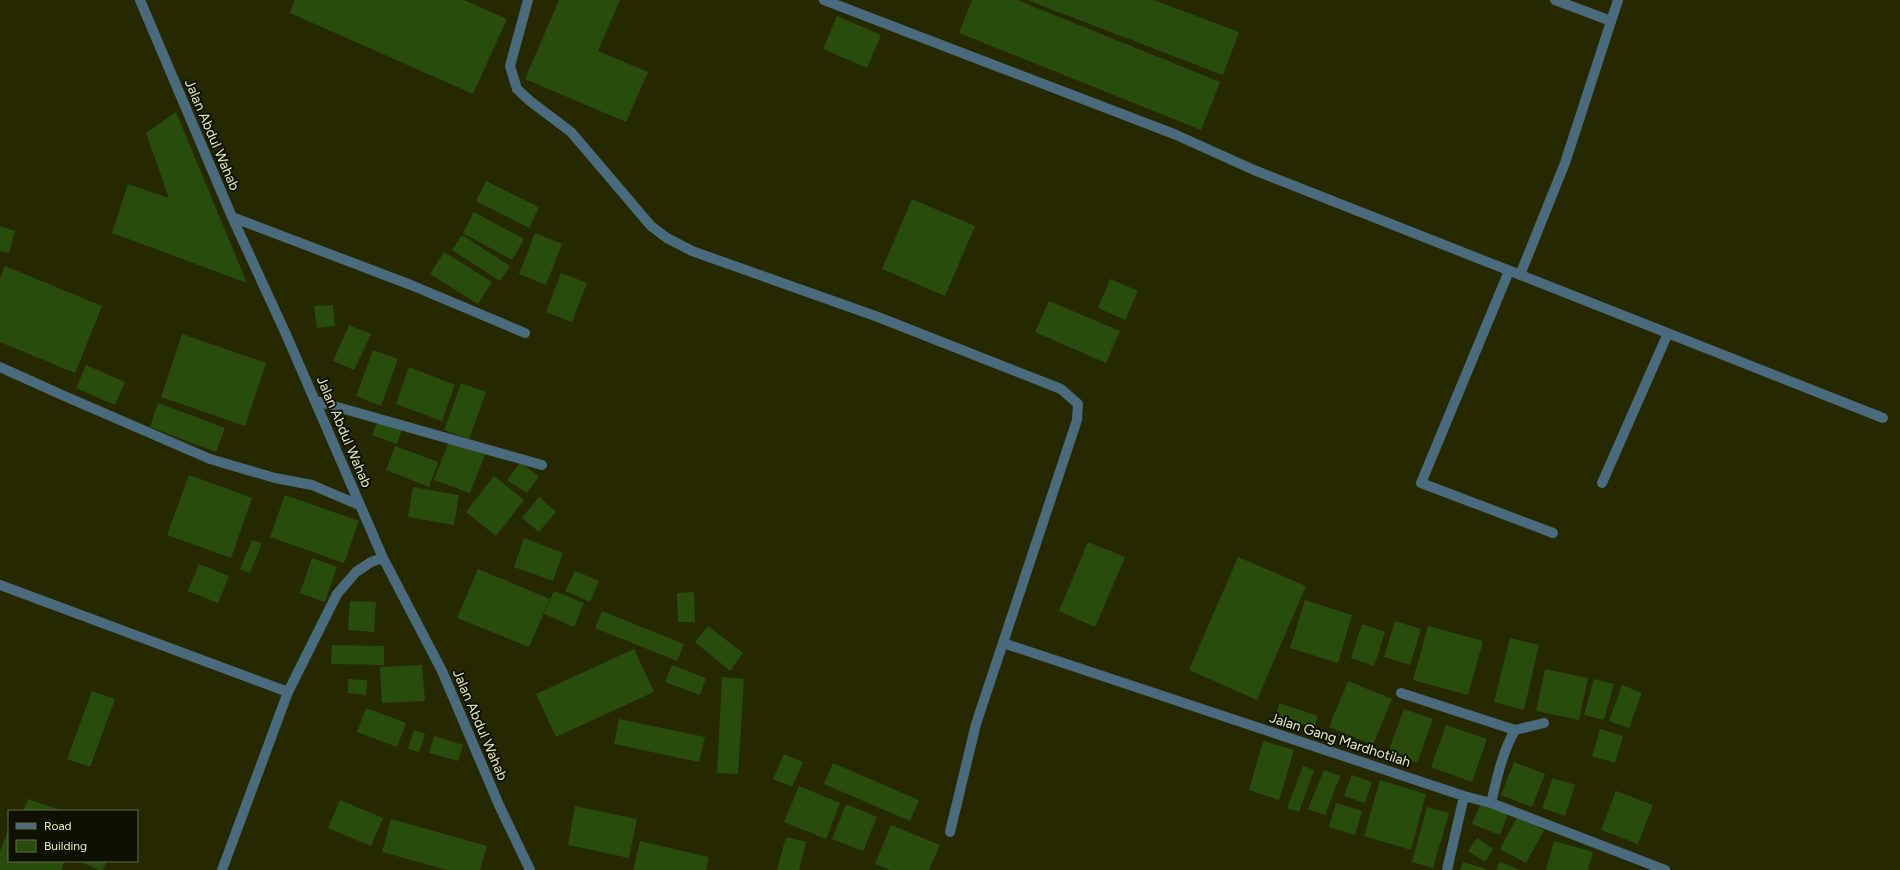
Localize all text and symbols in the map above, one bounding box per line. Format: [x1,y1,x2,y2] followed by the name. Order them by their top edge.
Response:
[181,77,243,193] street label: Jalan Abdul Wahab
[313,374,375,490] street label: Jalan Abdul Wahab
[449,667,511,783] street label: Jalan Abdul Wahab
[1267,709,1413,771] street label: Jalan Gang Mardhotilah
[8,810,138,862] legend
[44,819,72,833] text: Road
[44,839,87,853] text: Building

